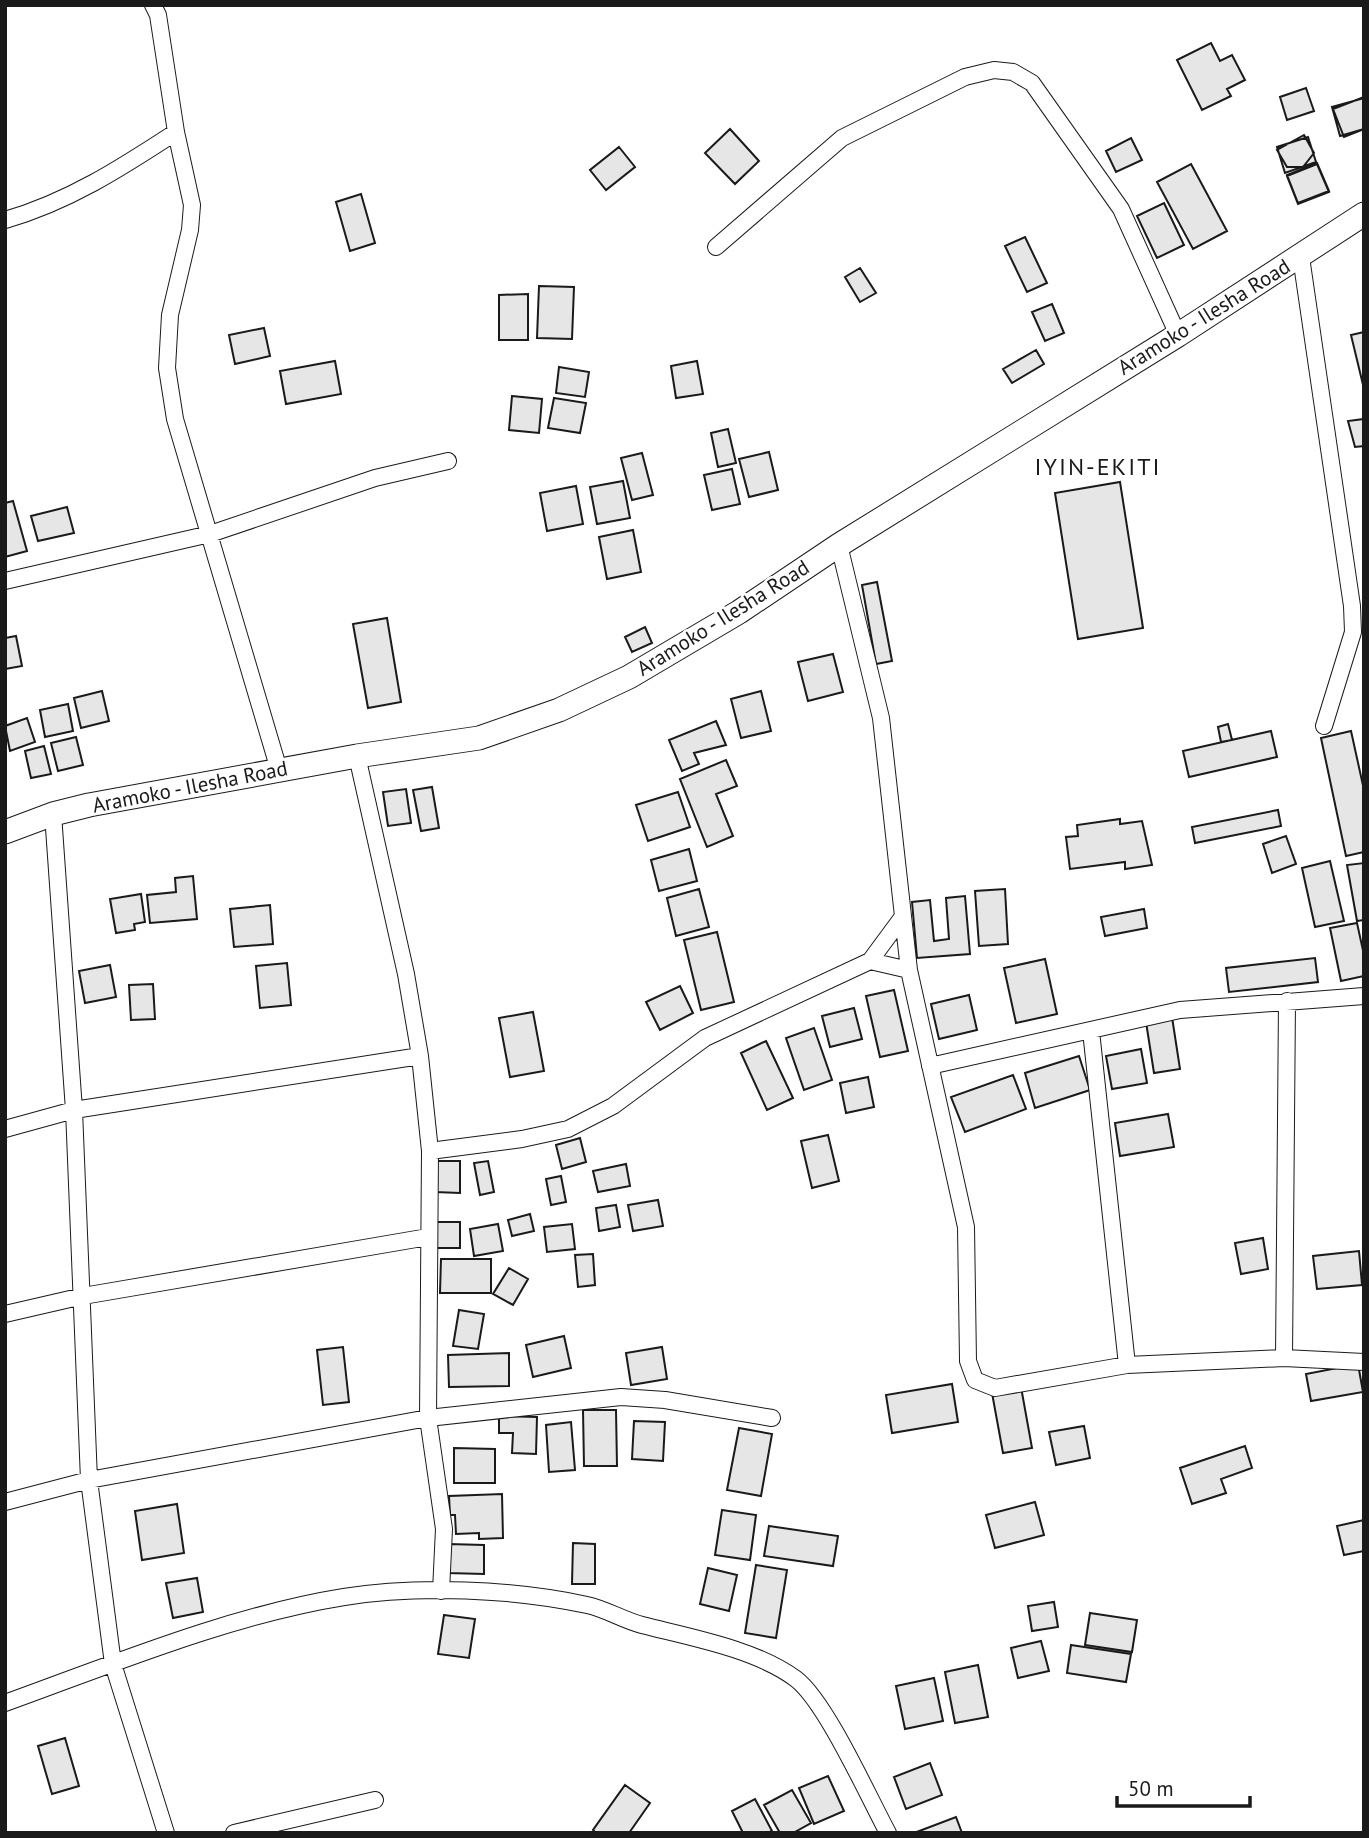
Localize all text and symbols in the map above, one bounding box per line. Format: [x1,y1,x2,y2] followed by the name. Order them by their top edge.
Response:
[1112,253,1295,381] street label: Aramoko - Ilesha Road
[1035,451,1161,482] district label: IYIN-EKITI
[631,554,814,682] street label: Aramoko - Ilesha Road
[90,754,290,819] street label: Aramoko - Ilesha Road
[1117,1764,1250,1808] scale bar
[1128,1775,1174,1802] text: 50 m

